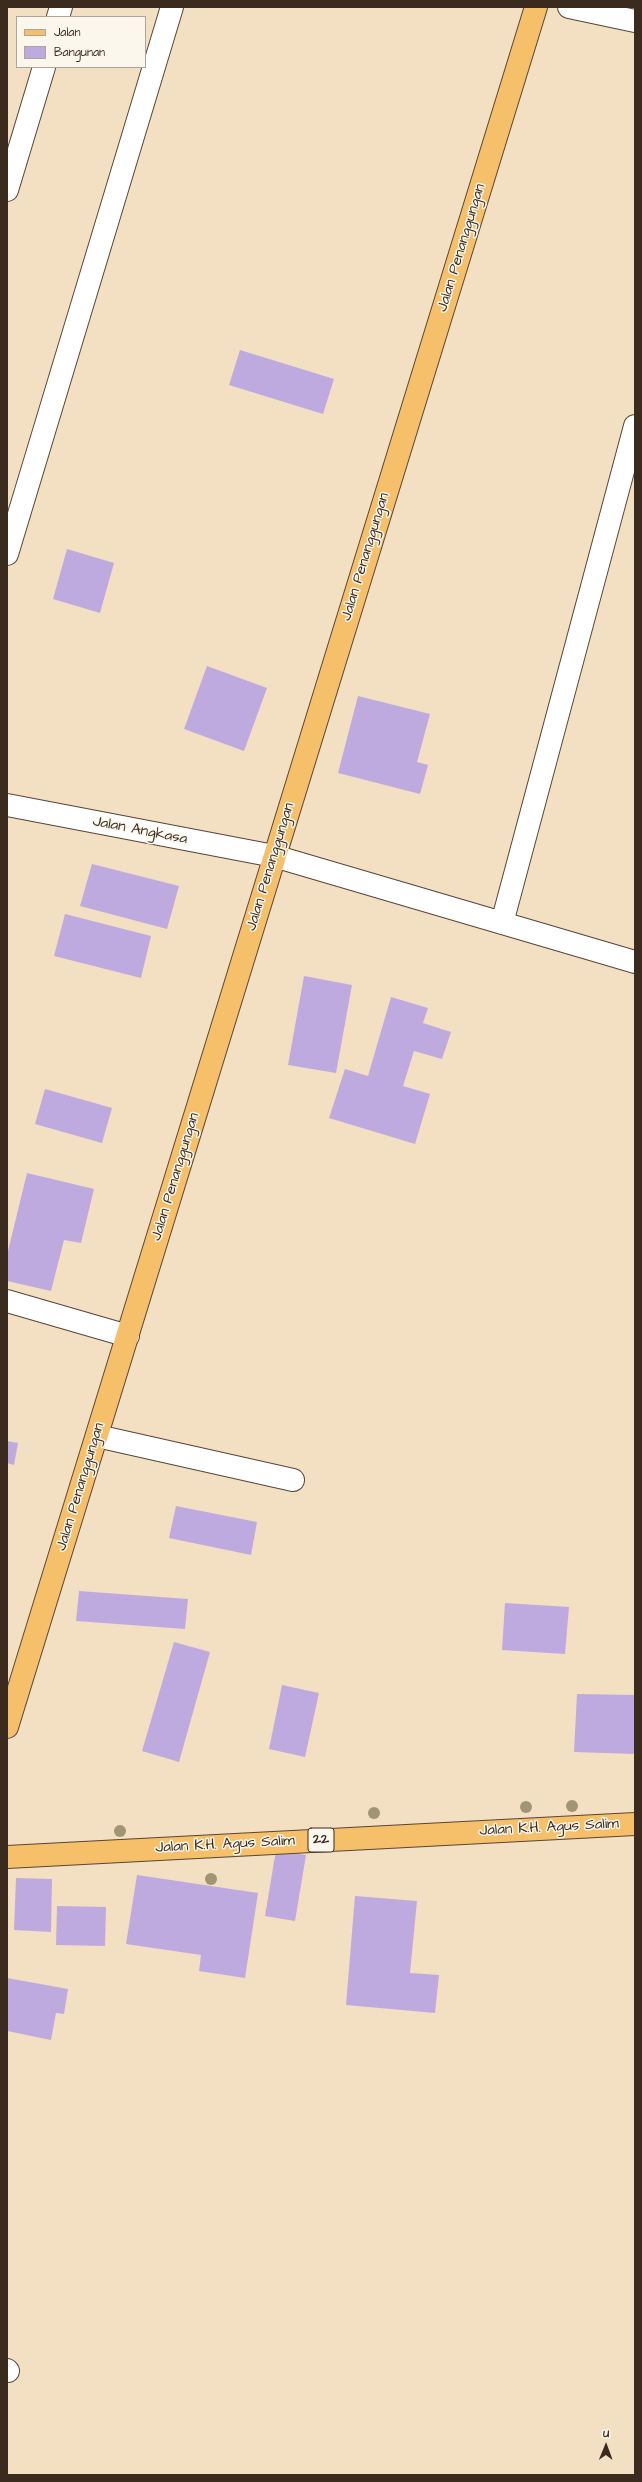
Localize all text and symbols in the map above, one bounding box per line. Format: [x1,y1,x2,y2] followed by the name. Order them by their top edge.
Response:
[16,16,146,68] legend
[54,24,80,41] text: Jalan
[54,44,105,61] text: Bangunan
[434,182,490,314] street label: Jalan Penanggungan
[338,491,394,623] street label: Jalan Penanggungan
[243,801,299,933] street label: Jalan Penanggungan
[91,813,189,849] street label: Jalan Angkasa
[148,1111,204,1243] street label: Jalan Penanggungan
[53,1421,109,1553] street label: Jalan Penanggungan
[479,1815,619,1841] street label: Jalan K.H. Agus Salim
[308,1828,334,1852] road number: 22
[155,1832,295,1858] street label: Jalan K.H. Agus Salim
[586,2426,626,2466] north arrow
[603,2426,609,2441] text: U

